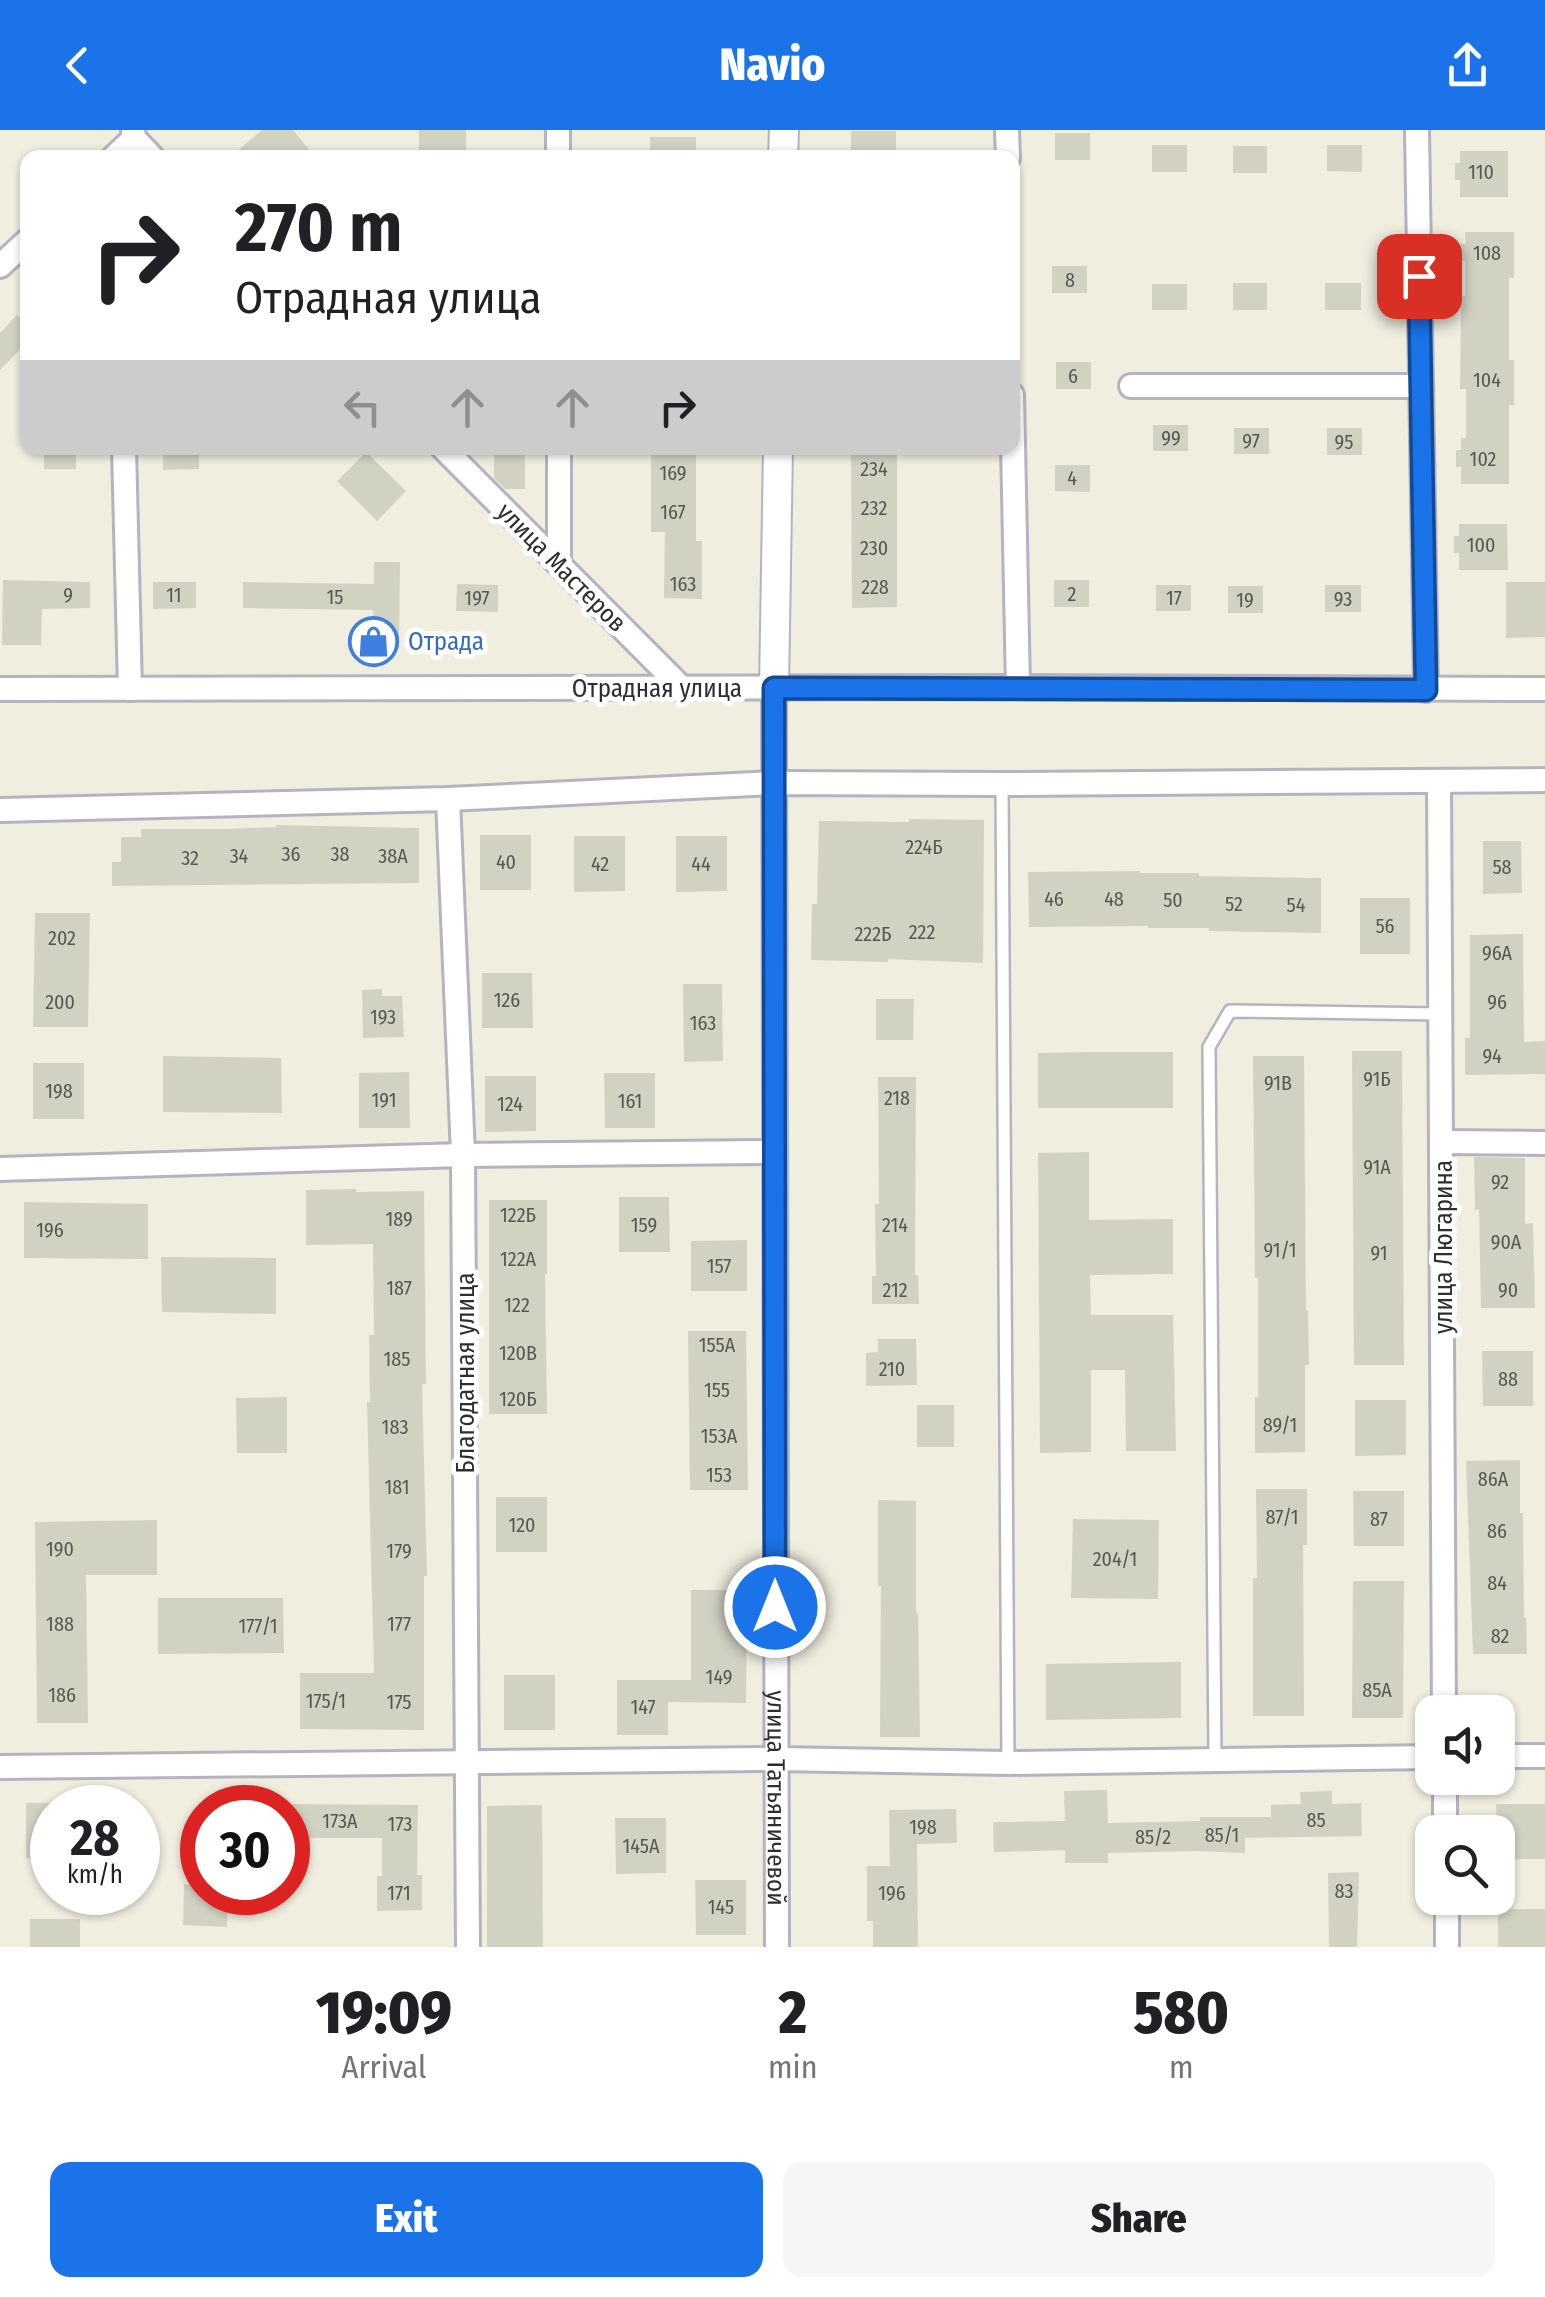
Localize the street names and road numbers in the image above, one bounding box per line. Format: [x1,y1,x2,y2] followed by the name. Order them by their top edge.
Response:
[491,497,632,638] street label: улица Мастеров
[572,674,742,704] street label: Отрадная улица
[1429,1160,1459,1334] street label: улица Люгарина
[451,1273,481,1473] street label: Благодатная улица
[760,1690,791,1906] street label: улица Татьяничевой

